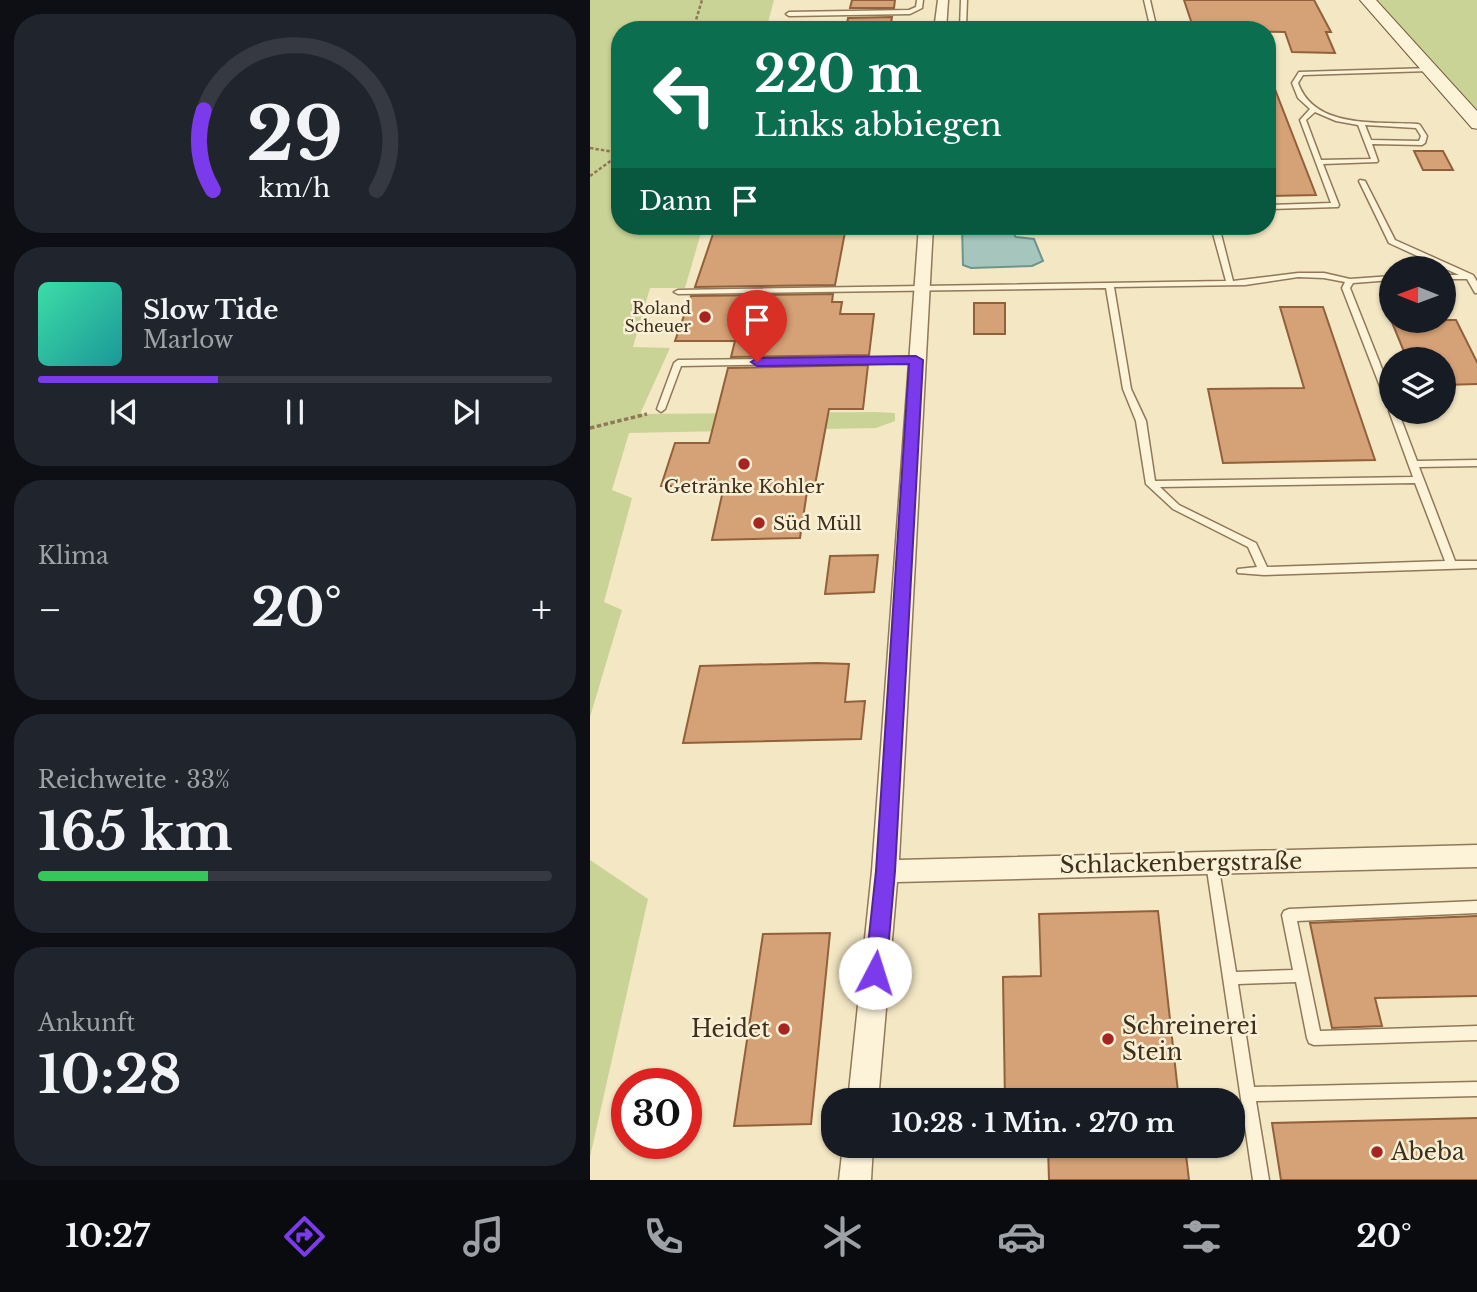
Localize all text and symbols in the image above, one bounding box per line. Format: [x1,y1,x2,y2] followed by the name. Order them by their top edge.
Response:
[754,44,922,105] text: 220 m
[639,49,730,140] icon: left
[247,89,343,180] text: 29
[754,105,1002,145] text: Links abbiegen
[260,172,330,203] text: km/h
[726,182,764,220] icon: arrive
[639,185,712,217] text: Dann
[1379,256,1456,332] north arrow
[1379,256,1456,424] map controls
[727,290,787,362] pin
[143,294,279,326] text: Slow Tide
[624,298,691,336] place label: Roland Scheuer
[738,301,776,339] icon: arrive
[697,309,713,325] marker: Roland Scheuer
[143,326,233,354] text: Marlow
[1379,347,1456,424] button: layers
[105,393,143,431] icon: previous
[276,393,314,431] icon: pause
[447,393,485,431] icon: next
[736,456,752,472] marker: Getränke Kohler
[664,475,824,498] place label: Getränke Kohler
[773,512,862,535] place label: Süd Müll
[751,515,767,531] marker: Süd Müll
[38,542,109,570] text: Klima
[251,576,342,640] text: 20°
[38,586,62,633] text: −
[531,586,552,633] text: +
[38,766,230,794] text: Reichweite · 33%
[38,800,233,864] text: 165 km
[1059,847,1303,879] street label: Schlackenbergstraße
[838,936,912,1010] position arrow
[38,1009,135,1037] text: Ankunft
[1122,1012,1258,1066] place label: Schreinerei Stein
[691,1015,770,1043] place label: Heidet
[776,1021,792,1037] marker: Heidet
[1100,1031,1116,1047] marker: Schreinerei Stein
[38,1043,182,1107] text: 10:28
[611,1068,702,1159] speed limit sign: 30
[892,1107,1174,1139] text: 10:28 · 1 Min. · 270 m
[1390,1138,1465,1166] place label: Abeba
[1369,1144,1385,1160] marker: Abeba
[280,1212,329,1261] icon: directions
[459,1212,508,1261] icon: music
[639,1212,688,1261] icon: phone
[818,1212,867,1261] icon: climate
[997,1212,1046,1261] icon: car
[1177,1212,1226,1261] icon: filters
[65,1216,150,1256] text: 10:27
[1356,1216,1412,1256] text: 20°

